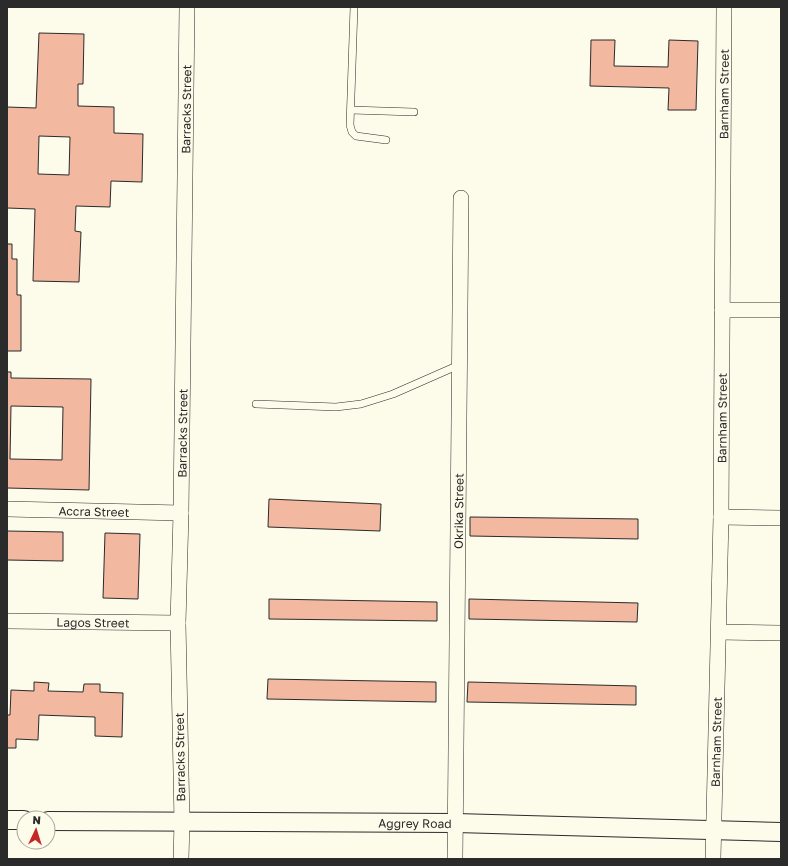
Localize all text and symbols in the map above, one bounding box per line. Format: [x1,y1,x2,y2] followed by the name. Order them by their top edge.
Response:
[716,49,731,139] street label: Barnham Street
[178,64,194,154] street label: Barracks Street
[714,373,729,463] street label: Barnham Street
[174,388,190,478] street label: Barracks Street
[450,473,466,549] street label: Okrika Street
[58,503,130,519] street label: Accra Street
[56,614,130,630] street label: Lagos Street
[707,697,724,787] street label: Barnham Street
[172,712,188,802] street label: Barracks Street
[16,810,56,850] north arrow
[32,813,41,826] text: N
[378,815,452,830] street label: Aggrey Road

